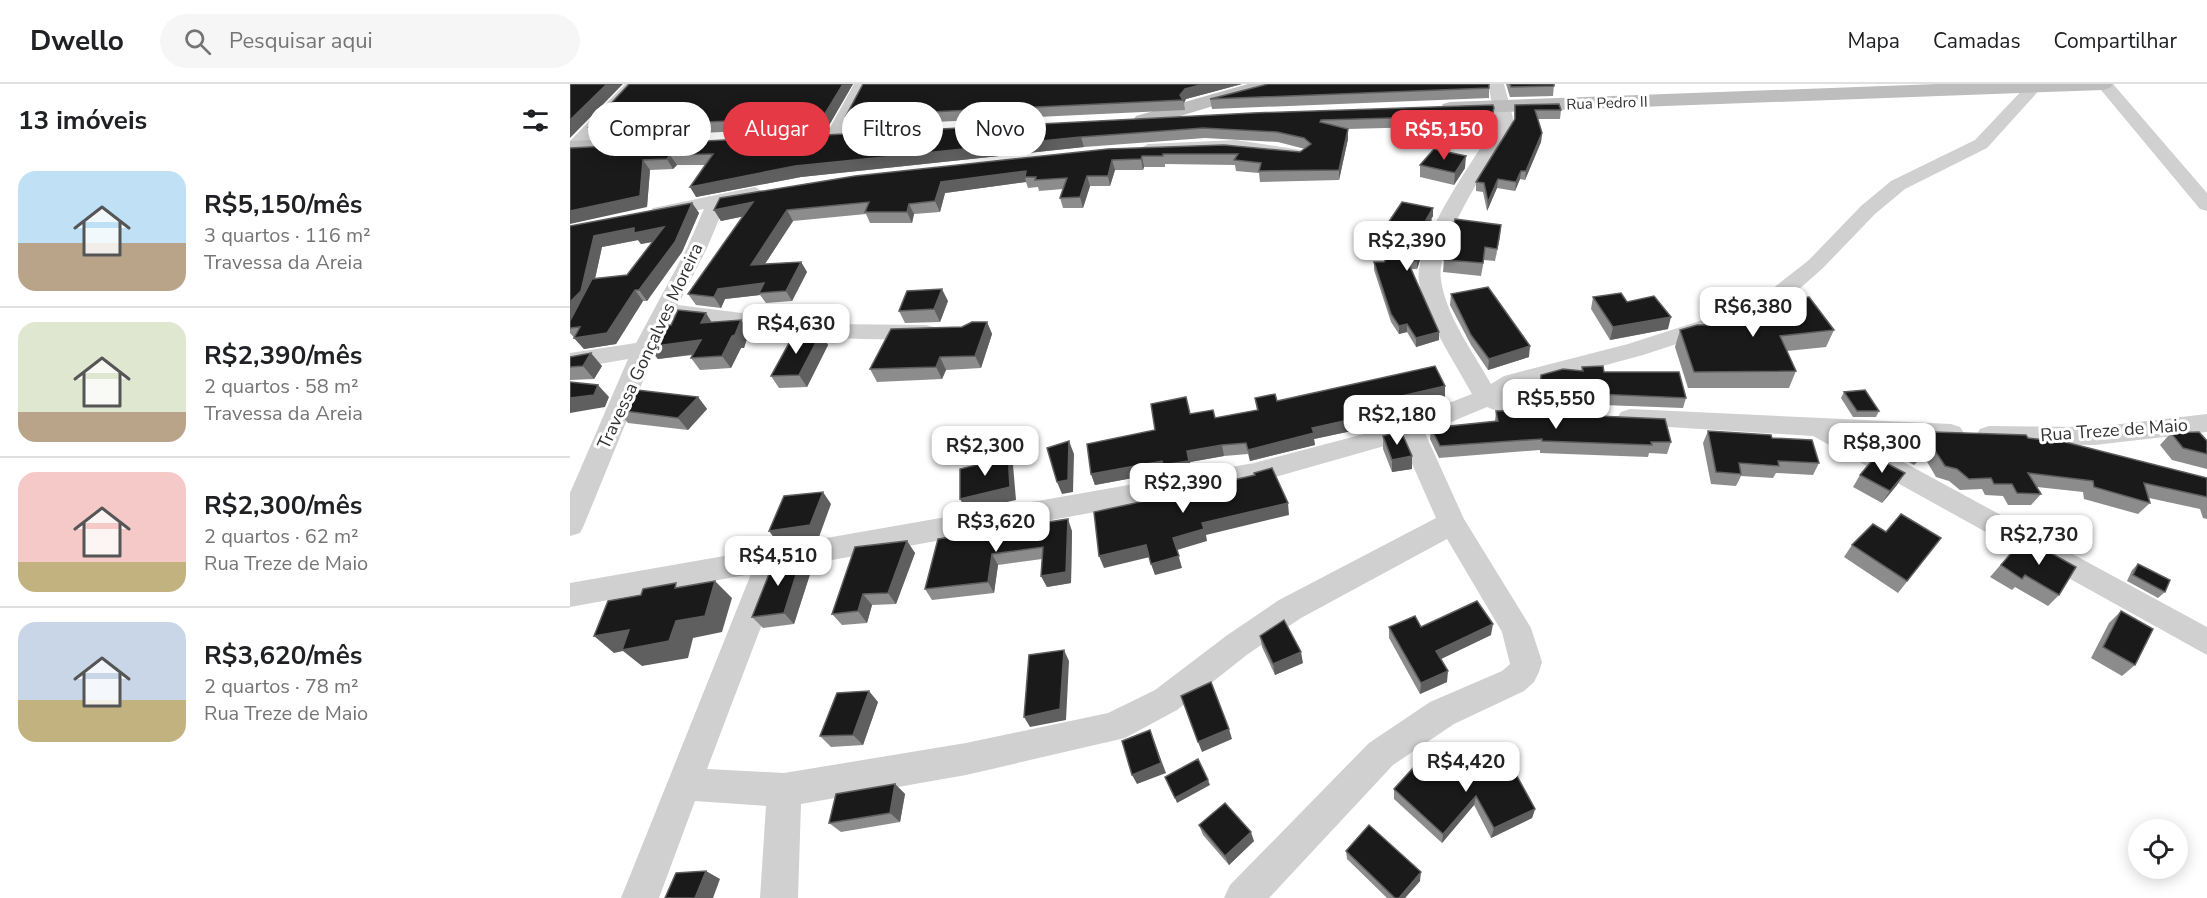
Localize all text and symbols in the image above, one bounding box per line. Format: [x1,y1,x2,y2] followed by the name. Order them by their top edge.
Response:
[160,14,580,68] search box
[30,22,124,60] text: Dwello
[181,25,214,58] icon: search
[229,26,373,56] text: Pesquisar aqui
[1848,27,1900,55] text: Mapa
[1933,27,2020,55] text: Camadas
[2053,27,2177,55] text: Compartilhar
[1566,92,1648,114] street label: Rua Pedro II
[588,102,711,156] chip: Comprar
[723,102,830,156] chip: Alugar
[842,102,943,156] chip: Filtros
[955,102,1046,156] chip: Novo
[18,103,147,138] text: 13 imóveis
[519,104,552,137] icon: filters
[1389,110,1499,161] pin: R$5,150
[1405,116,1483,143] text: R$5,150
[204,187,362,222] text: R$5,150/mês
[66,195,138,267] icon: home
[1352,221,1462,272] pin: R$2,390
[204,222,371,249] text: 3 quartos · 116 m²
[1368,227,1446,254] text: R$2,390
[592,239,708,453] street label: Travessa Gonçalves Moreira
[204,249,363,276] text: Travessa da Areia
[1698,287,1808,338] pin: R$6,380
[1714,293,1792,320] text: R$6,380
[741,304,851,355] pin: R$4,630
[757,310,835,337] text: R$4,630
[204,338,362,373] text: R$2,390/mês
[66,346,138,418] icon: home
[204,373,359,400] text: 2 quartos · 58 m²
[1501,379,1611,430] pin: R$5,550
[1517,385,1595,412] text: R$5,550
[1342,395,1452,446] pin: R$2,180
[204,400,363,427] text: Travessa da Areia
[1358,401,1436,428] text: R$2,180
[2039,413,2189,447] street label: Rua Treze de Maio
[1827,423,1937,474] pin: R$8,300
[930,426,1040,477] pin: R$2,300
[1843,429,1921,456] text: R$8,300
[946,432,1024,459] text: R$2,300
[1128,463,1238,514] pin: R$2,390
[1144,469,1222,496] text: R$2,390
[204,488,362,523] text: R$2,300/mês
[66,496,138,568] icon: home
[941,502,1051,553] pin: R$3,620
[957,508,1035,535] text: R$3,620
[1984,515,2094,566] pin: R$2,730
[2000,521,2078,548] text: R$2,730
[204,523,359,550] text: 2 quartos · 62 m²
[723,536,833,587] pin: R$4,510
[739,542,817,569] text: R$4,510
[204,550,368,577] text: Rua Treze de Maio
[204,638,362,673] text: R$3,620/mês
[66,646,138,718] icon: home
[204,673,359,700] text: 2 quartos · 78 m²
[204,700,368,727] text: Rua Treze de Maio
[1411,742,1521,793] pin: R$4,420
[1427,748,1505,775] text: R$4,420
[2128,819,2188,879] map controls
[2128,819,2188,879] button: locate

